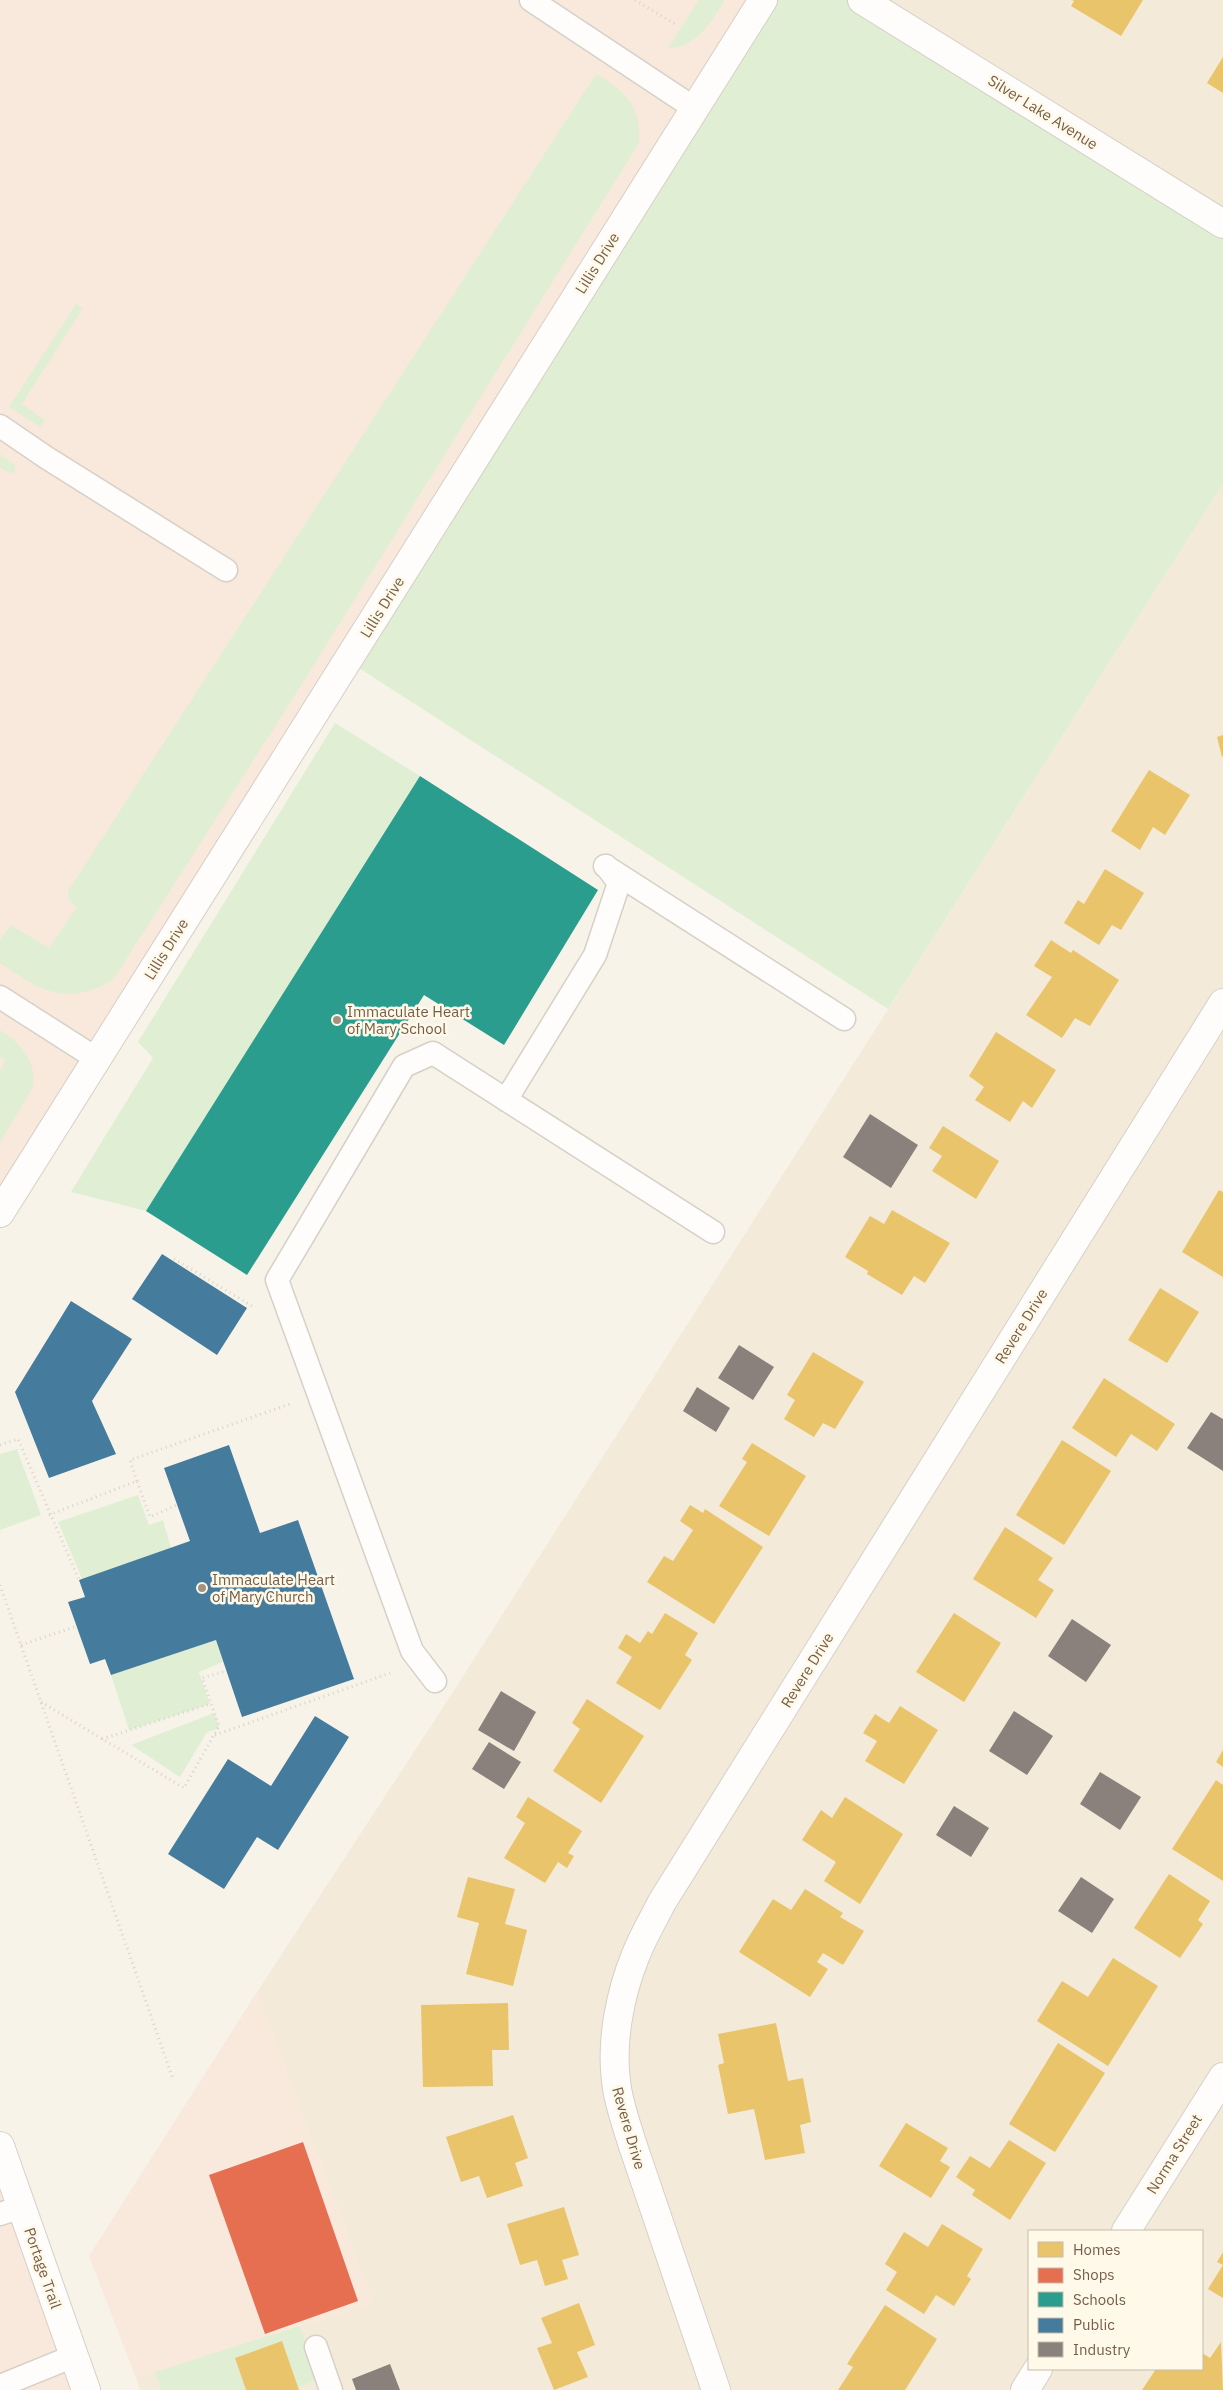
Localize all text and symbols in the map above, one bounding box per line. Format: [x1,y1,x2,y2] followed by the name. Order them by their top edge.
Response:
[985,71,1101,153] street label: Silver Lake Avenue
[571,229,623,297] street label: Lillis Drive
[356,573,408,641] street label: Lillis Drive
[140,915,192,983] street label: Lillis Drive
[347,1002,470,1038] place label: Immaculate Heart of Mary School
[331,1014,343,1026] marker: Immaculate Heart of Mary School
[990,1285,1052,1367] street label: Revere Drive
[212,1570,335,1606] place label: Immaculate Heart of Mary Church
[196,1582,208,1594] marker: Immaculate Heart of Mary Church
[776,1629,838,1711] street label: Revere Drive
[608,2085,650,2171] street label: Revere Drive
[1142,2111,1206,2197] street label: Norma Street
[20,2225,66,2311] street label: Portage Trail
[1028,2230,1203,2370] legend
[1073,2240,1121,2259] text: Homes
[1073,2265,1115,2284] text: Shops
[1073,2290,1126,2309] text: Schools
[1073,2315,1115,2334] text: Public
[1073,2340,1131,2359] text: Industry

